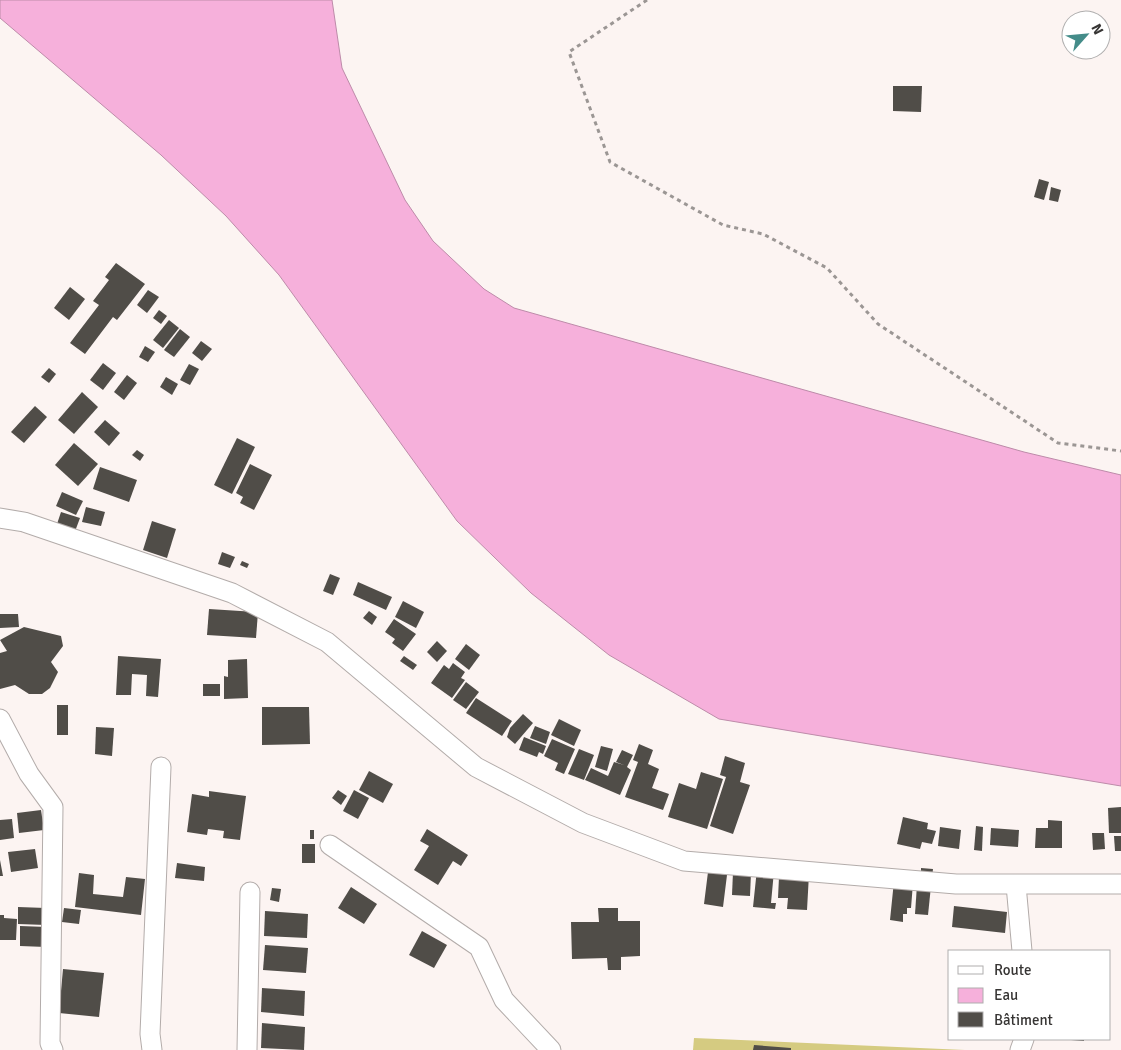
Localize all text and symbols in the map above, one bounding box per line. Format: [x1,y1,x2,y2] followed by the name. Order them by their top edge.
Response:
[1061,10,1111,60] north arrow
[1087,21,1107,38] text: N
[948,950,1111,1040] legend
[994,961,1031,979] text: Route
[994,986,1018,1004] text: Eau
[994,1011,1053,1029] text: Bâtiment

